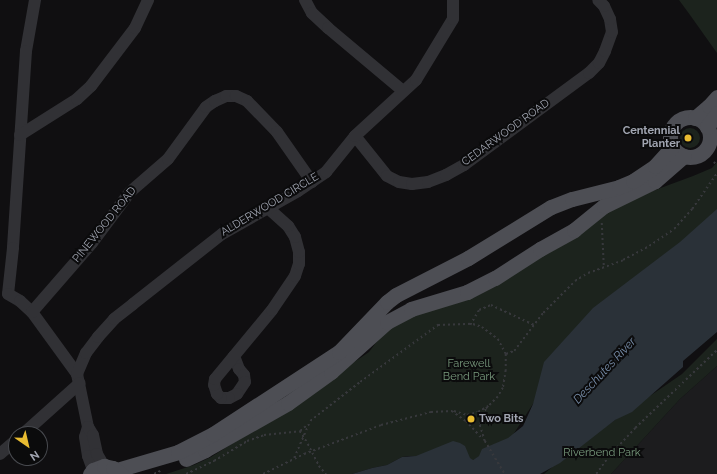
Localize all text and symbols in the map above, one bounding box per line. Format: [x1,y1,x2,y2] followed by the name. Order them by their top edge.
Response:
[460,97,552,169] street label: CEDARWOOD ROAD
[623,125,680,151] place label: Centennial Planter
[683,133,693,143] marker: Centennial Planter
[219,171,321,239] street label: ALDERWOOD CIRCLE
[70,184,140,266] street label: PINEWOOD ROAD
[571,335,639,407] water label: Deschutes River
[443,358,495,384] park label: Farewell Bend Park
[479,412,524,426] place label: Two Bits
[466,414,476,424] marker: Two Bits
[8,426,48,466] north arrow
[563,446,641,460] park label: Riverbend Park
[27,448,42,463] text: N

